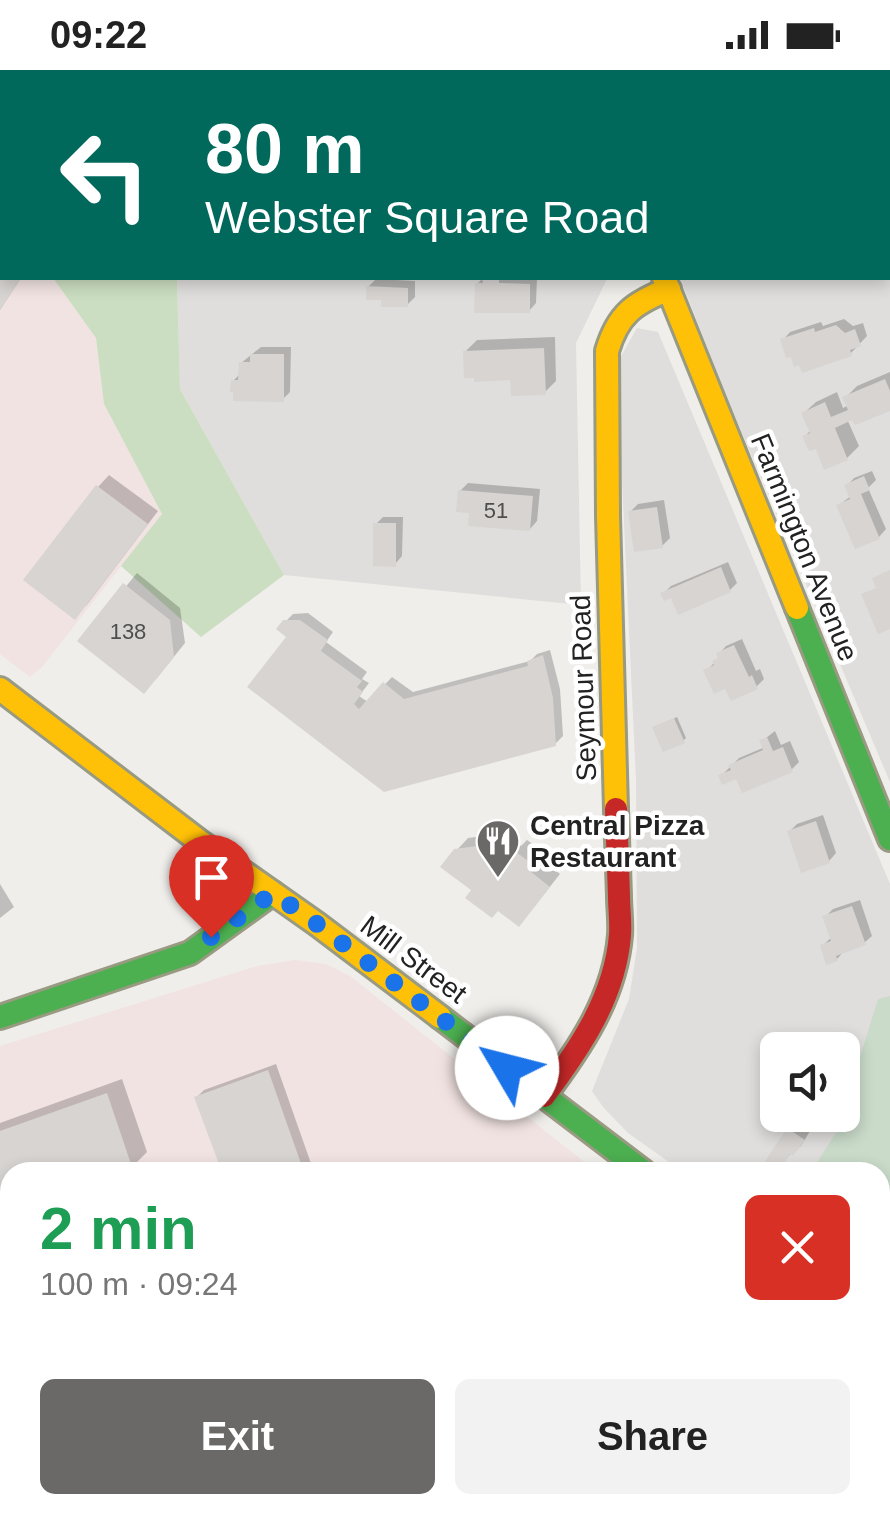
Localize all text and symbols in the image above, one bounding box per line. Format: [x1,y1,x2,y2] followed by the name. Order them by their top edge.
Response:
[50,14,147,56] text: 09:22
[40,110,170,240] icon: left
[205,110,365,188] text: 80 m
[205,192,649,243] text: Webster Square Road
[745,429,864,665] street label: Farmington Avenue
[484,498,508,523] house number: 51
[565,594,602,782] street label: Seymour Road
[110,619,146,644] house number: 138
[530,810,705,873] place label: Central Pizza Restaurant
[475,818,521,879] restaurant icon: Central Pizza Restaurant
[169,835,254,938] pin
[184,850,239,905] icon: arrive
[355,910,473,1009] street label: Mill Street
[455,1016,559,1120] position arrow
[760,1032,860,1132] map controls
[760,1032,860,1132] button: sound
[40,1195,197,1262] text: 2 min
[745,1195,850,1300] button: close
[40,1266,237,1302] text: 100 m · 09:24
[40,1379,435,1494] button: Exit
[455,1379,850,1494] button: Share

